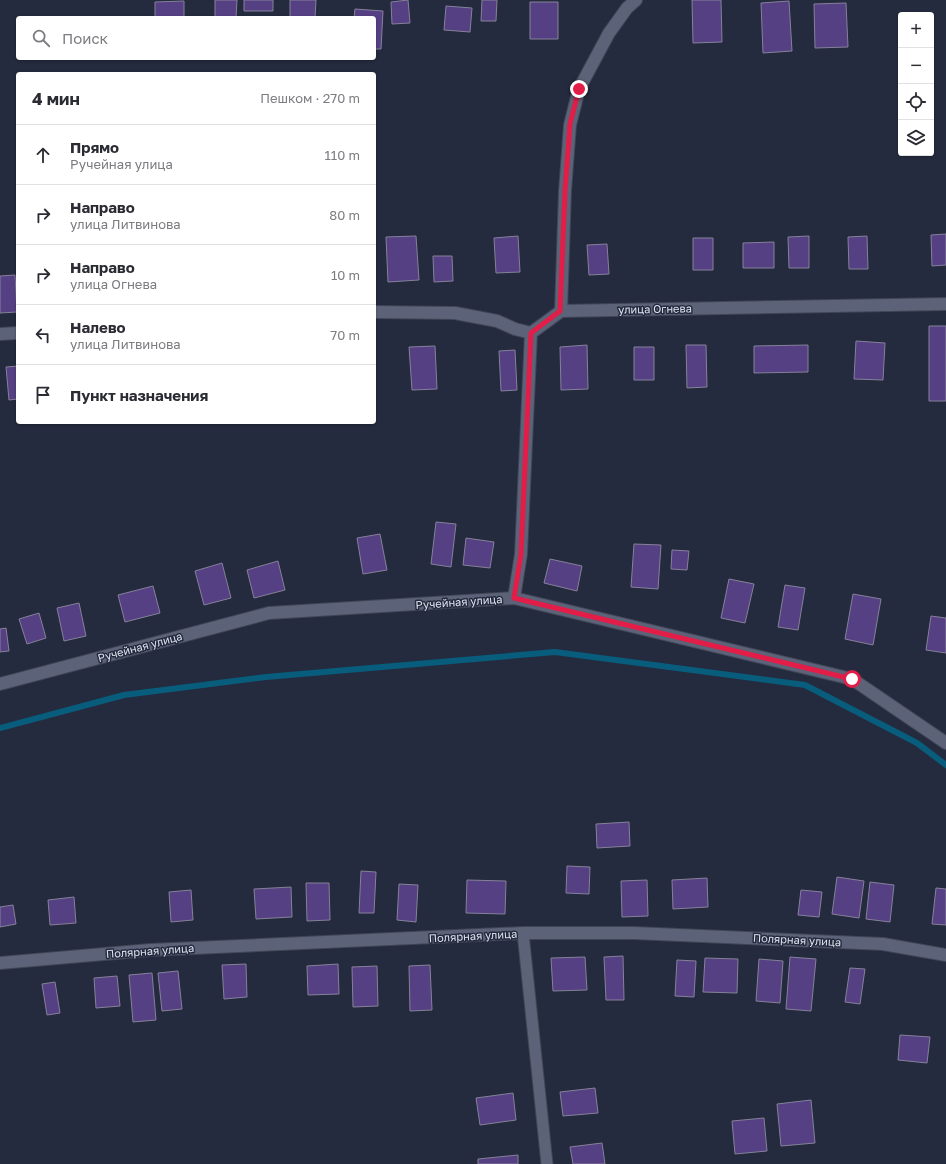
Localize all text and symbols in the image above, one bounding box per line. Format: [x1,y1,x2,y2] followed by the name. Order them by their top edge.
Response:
[898,12,934,156] map controls
[898,12,934,48] button: +
[16,16,376,60] search box
[30,27,52,49] icon: search
[62,29,108,47] text: Поиск
[898,48,934,84] button: −
[570,80,588,98] route end
[898,84,934,120] button: locate
[32,88,80,109] text: 4 мин
[260,90,360,106] text: Пешком · 270 m
[898,120,934,156] button: layers
[70,138,119,156] text: Прямо
[32,144,54,166] icon: ahead
[325,147,360,163] text: 110 m
[70,156,173,172] text: Ручейная улица
[70,198,135,216] text: Направо
[32,204,54,226] icon: right
[329,207,360,223] text: 80 m
[70,216,181,232] text: улица Литвинова
[70,258,135,276] text: Направо
[32,264,54,286] icon: right
[331,267,360,283] text: 10 m
[70,276,157,292] text: улица Огнева
[618,301,692,316] street label: улица Огнева
[70,318,126,336] text: Налево
[32,324,54,346] icon: left
[330,327,360,343] text: 70 m
[70,336,181,352] text: улица Литвинова
[32,384,54,406] icon: arrive
[70,386,208,404] text: Пункт назначения
[415,592,503,611] street label: Ручейная улица
[96,629,184,664] street label: Ручейная улица
[843,670,861,688] route start
[428,927,517,944] street label: Полярная улица
[753,931,842,948] street label: Полярная улица
[105,941,195,960] street label: Полярная улица

